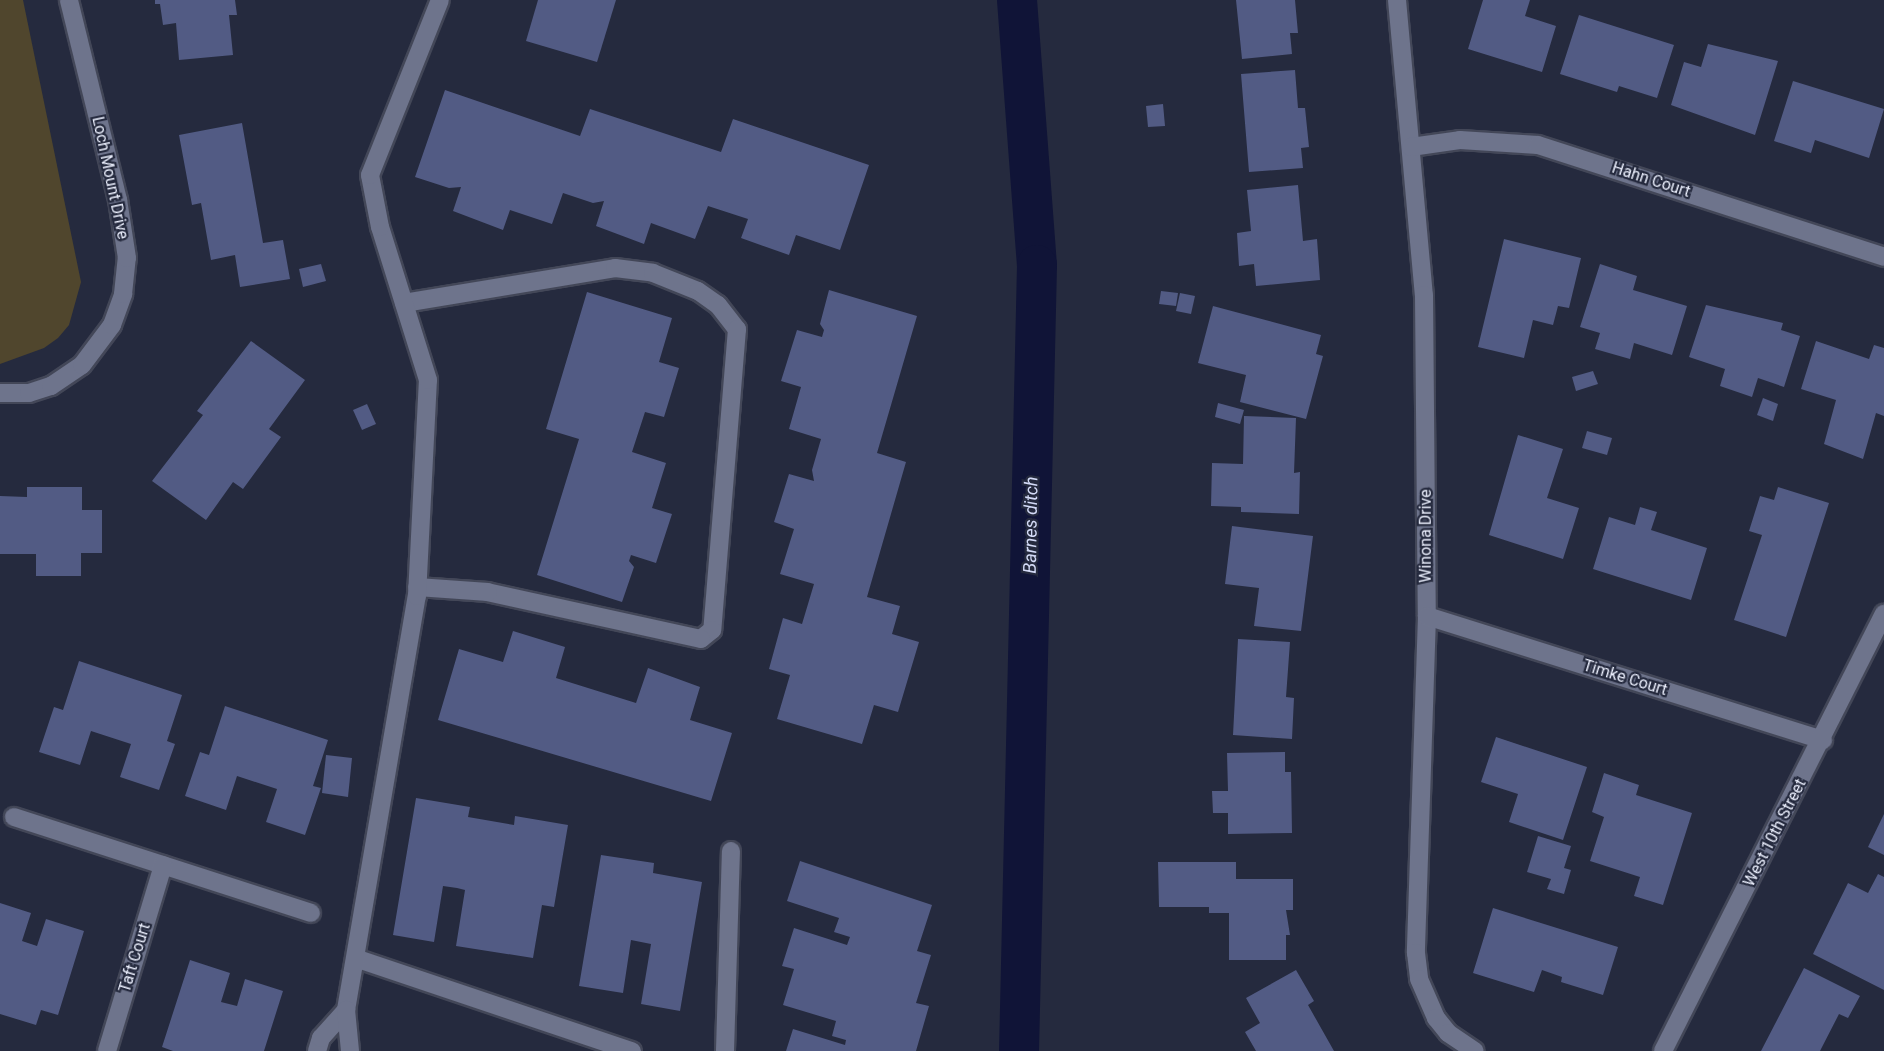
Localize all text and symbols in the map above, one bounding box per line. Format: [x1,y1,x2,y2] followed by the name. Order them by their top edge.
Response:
[88,115,132,241] street label: Loch Mount Drive
[1609,158,1693,202] street label: Hahn Court
[1019,476,1043,574] water label: Barnes ditch
[1416,489,1436,583] street label: Winona Drive
[1580,656,1670,700] street label: Timke Court
[1740,776,1810,890] street label: West 10th Street
[115,921,155,995] street label: Taft Court

